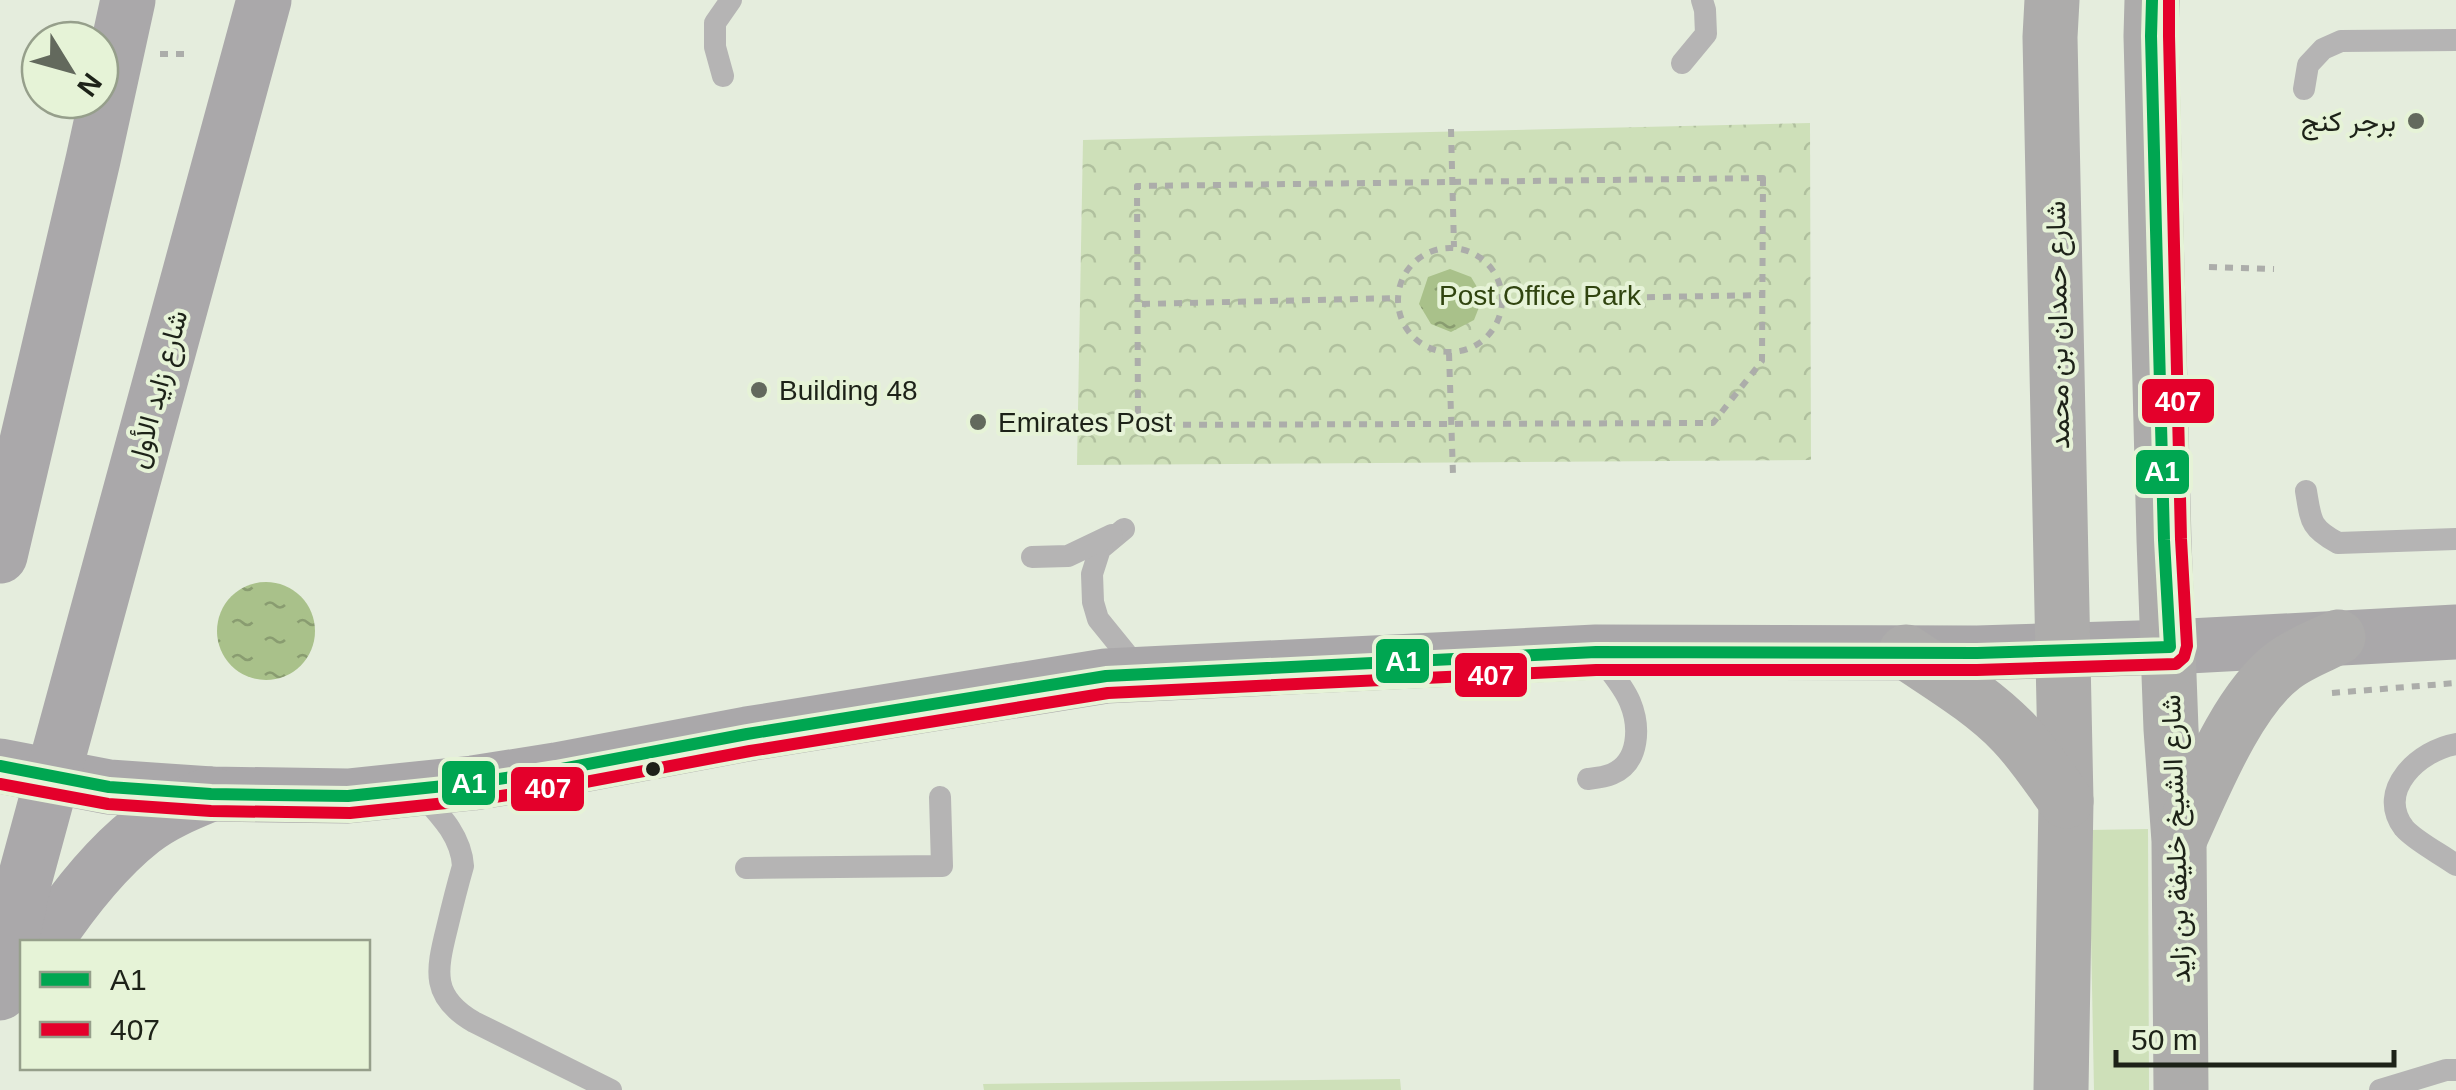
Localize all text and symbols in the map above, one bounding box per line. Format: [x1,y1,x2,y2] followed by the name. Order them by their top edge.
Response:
[20,20,120,120] north arrow
[71,67,108,102] text: N
[2301,106,2396,141] place label: برجر كنج
[2405,110,2427,132] marker: برجر كنج
[2040,201,2078,449] street label: شارع حمدان بن محمد
[1439,280,1642,311] park label: Post Office Park
[121,306,196,472] street label: شارع زايد الأول
[779,375,918,406] place label: Building 48
[2140,377,2216,425] line badge: 407
[748,379,770,401] marker: Building 48
[2155,386,2201,417] text: 407
[998,407,1172,438] place label: Emirates Post
[967,411,989,433] marker: Emirates Post
[2134,448,2191,496] line badge: A1
[2144,456,2180,487] text: A1
[1374,637,1431,685] line badge: A1
[1385,646,1421,677] text: A1
[1453,651,1529,699] line badge: 407
[1468,660,1514,691] text: 407
[2155,694,2200,984] street label: شارع الشيخ خليفة بن زايد
[440,759,497,807] line badge: A1
[643,759,663,779] unlabelled marker
[509,765,586,813] line badge: 407
[451,768,487,799] text: A1
[525,773,571,804] text: 407
[20,940,370,1070] legend
[110,963,147,996] text: A1
[2116,1005,2394,1067] scale bar
[110,1013,160,1046] text: 407
[2131,1023,2198,1056] text: 50 m

